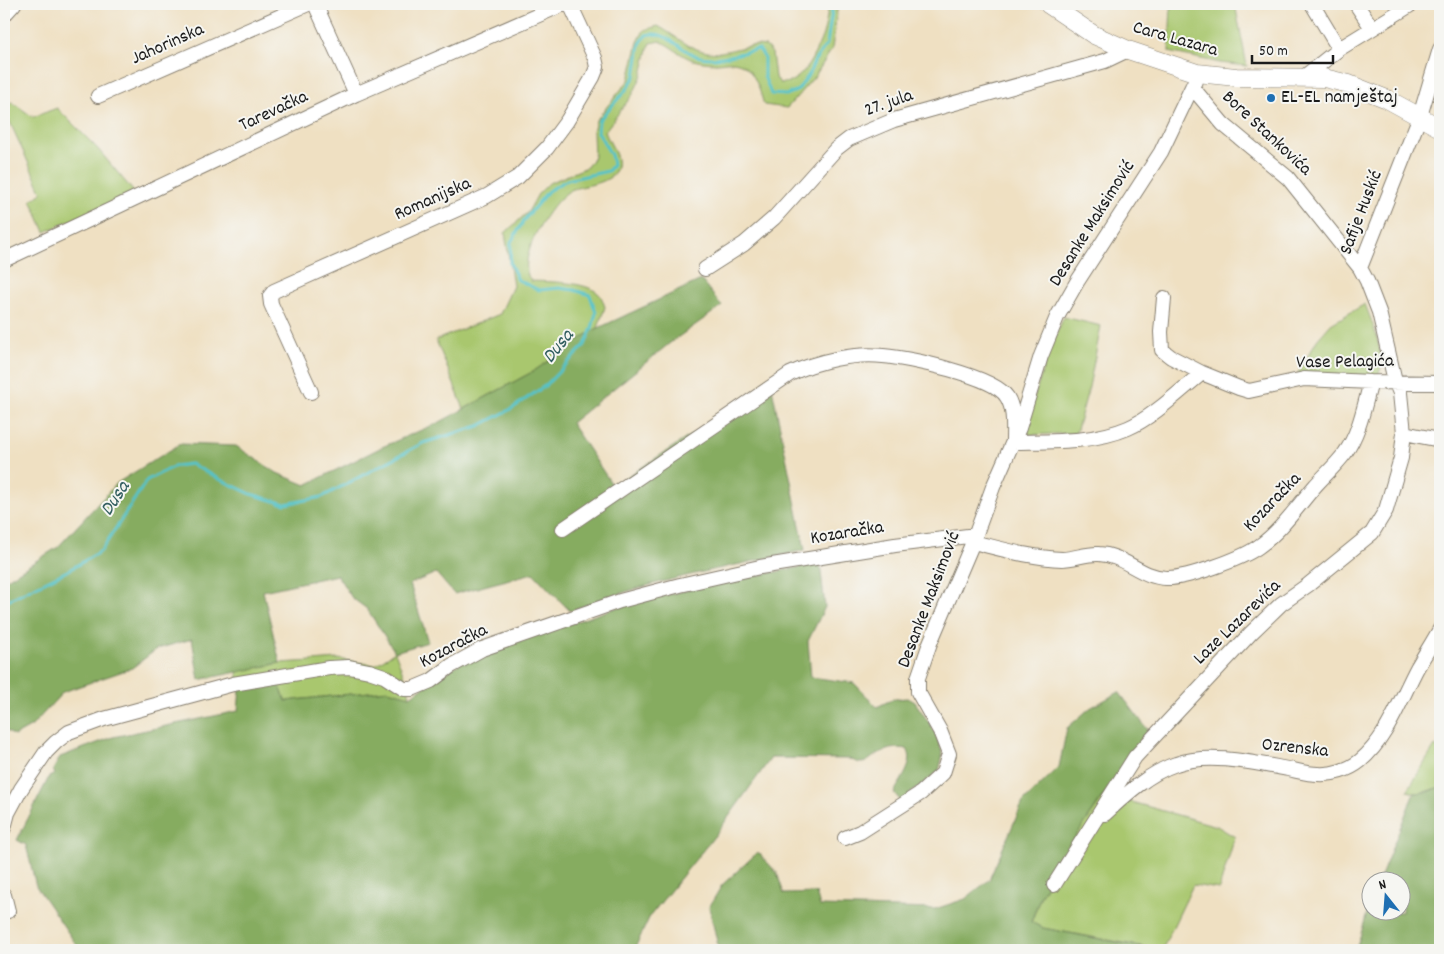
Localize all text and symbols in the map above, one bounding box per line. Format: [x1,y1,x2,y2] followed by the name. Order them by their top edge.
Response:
[1129,15,1222,65] street label: Cara Lazara
[127,17,210,73] street label: Jahorinska
[1252,32,1333,64] scale bar
[1259,41,1288,63] text: 50 m
[861,83,918,125] street label: 27. jula
[235,84,314,140] street label: Tarevačka
[1215,85,1318,184] street label: Bore Stankovića
[1281,85,1398,112] place label: EL-EL namještaj
[1265,92,1277,104] marker: EL-EL namještaj
[1043,156,1143,292] street label: Desanke Maksimović
[1334,167,1390,259] street label: Safije Huskić
[390,171,477,229] street label: Romanijska
[537,323,582,370] water label: Dusa
[1296,349,1395,377] street label: Vase Pelagića
[1238,466,1309,539] street label: Kozaračka
[94,475,139,522] water label: Dusa
[809,515,887,553] street label: Kozaračka
[892,528,968,672] street label: Desanke Maksimović
[1188,573,1289,672] street label: Laze Lazarevića
[415,617,494,676] street label: Kozaračka
[1260,732,1331,766] street label: Ozrenska
[1362,872,1412,922] north arrow
[1377,875,1389,896] text: N

